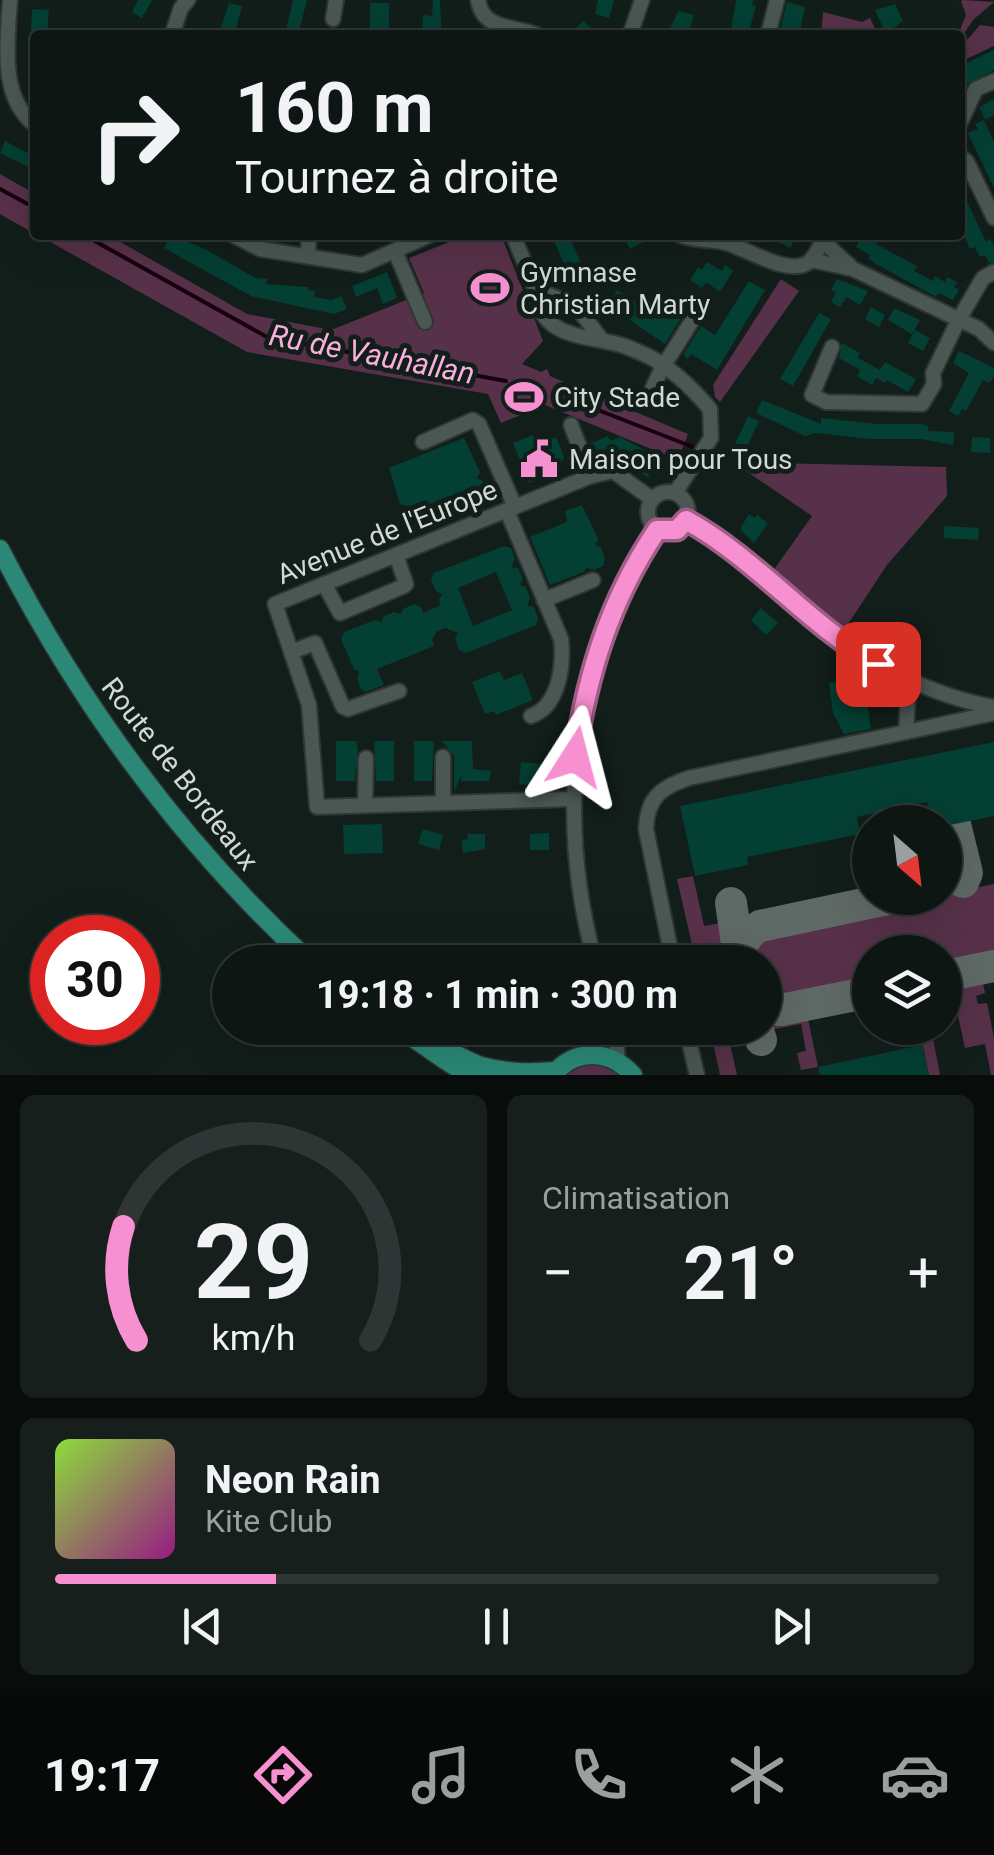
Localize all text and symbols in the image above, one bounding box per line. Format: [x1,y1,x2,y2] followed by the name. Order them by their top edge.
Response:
[235,67,434,149] text: 160 m
[70,70,200,200] icon: right
[235,151,559,204] text: Tournez à droite
[520,256,710,321] place label: Gymnase Christian Marty
[469,267,511,309] sports icon: Gymnase Christian Marty
[266,317,478,391] water label: Ru de Vauhallan
[503,376,545,418] sports icon: City Stade
[554,381,680,414] place label: City Stade
[518,438,560,480] public building icon: Maison pour Tous
[569,443,793,476] place label: Maison pour Tous
[272,473,502,591] street label: Avenue de l'Europe
[836,622,921,707] pin
[851,637,906,692] icon: arrive
[95,671,265,877] street label: Route de Bordeaux
[523,705,627,809] position arrow
[852,805,962,915] north arrow
[852,805,962,1045] map controls
[30,915,160,1045] speed limit sign: 30
[852,935,962,1045] button: layers
[316,973,678,1017] text: 19:18 · 1 min · 300 m
[542,1179,730,1217] text: Climatisation
[194,1202,313,1323] text: 29
[683,1229,798,1317] text: 21°
[542,1241,573,1305] text: −
[908,1241,939,1305] text: +
[212,1317,295,1359] text: km/h
[205,1458,381,1502] text: Neon Rain
[205,1502,332,1540] text: Kite Club
[175,1599,230,1654] icon: previous
[469,1599,524,1654] icon: pause
[764,1599,819,1654] icon: next
[248,1740,318,1810] icon: directions
[406,1740,476,1810] icon: music
[564,1740,634,1810] icon: phone
[722,1740,792,1810] icon: climate
[880,1740,950,1810] icon: car
[44,1749,160,1802] text: 19:17

